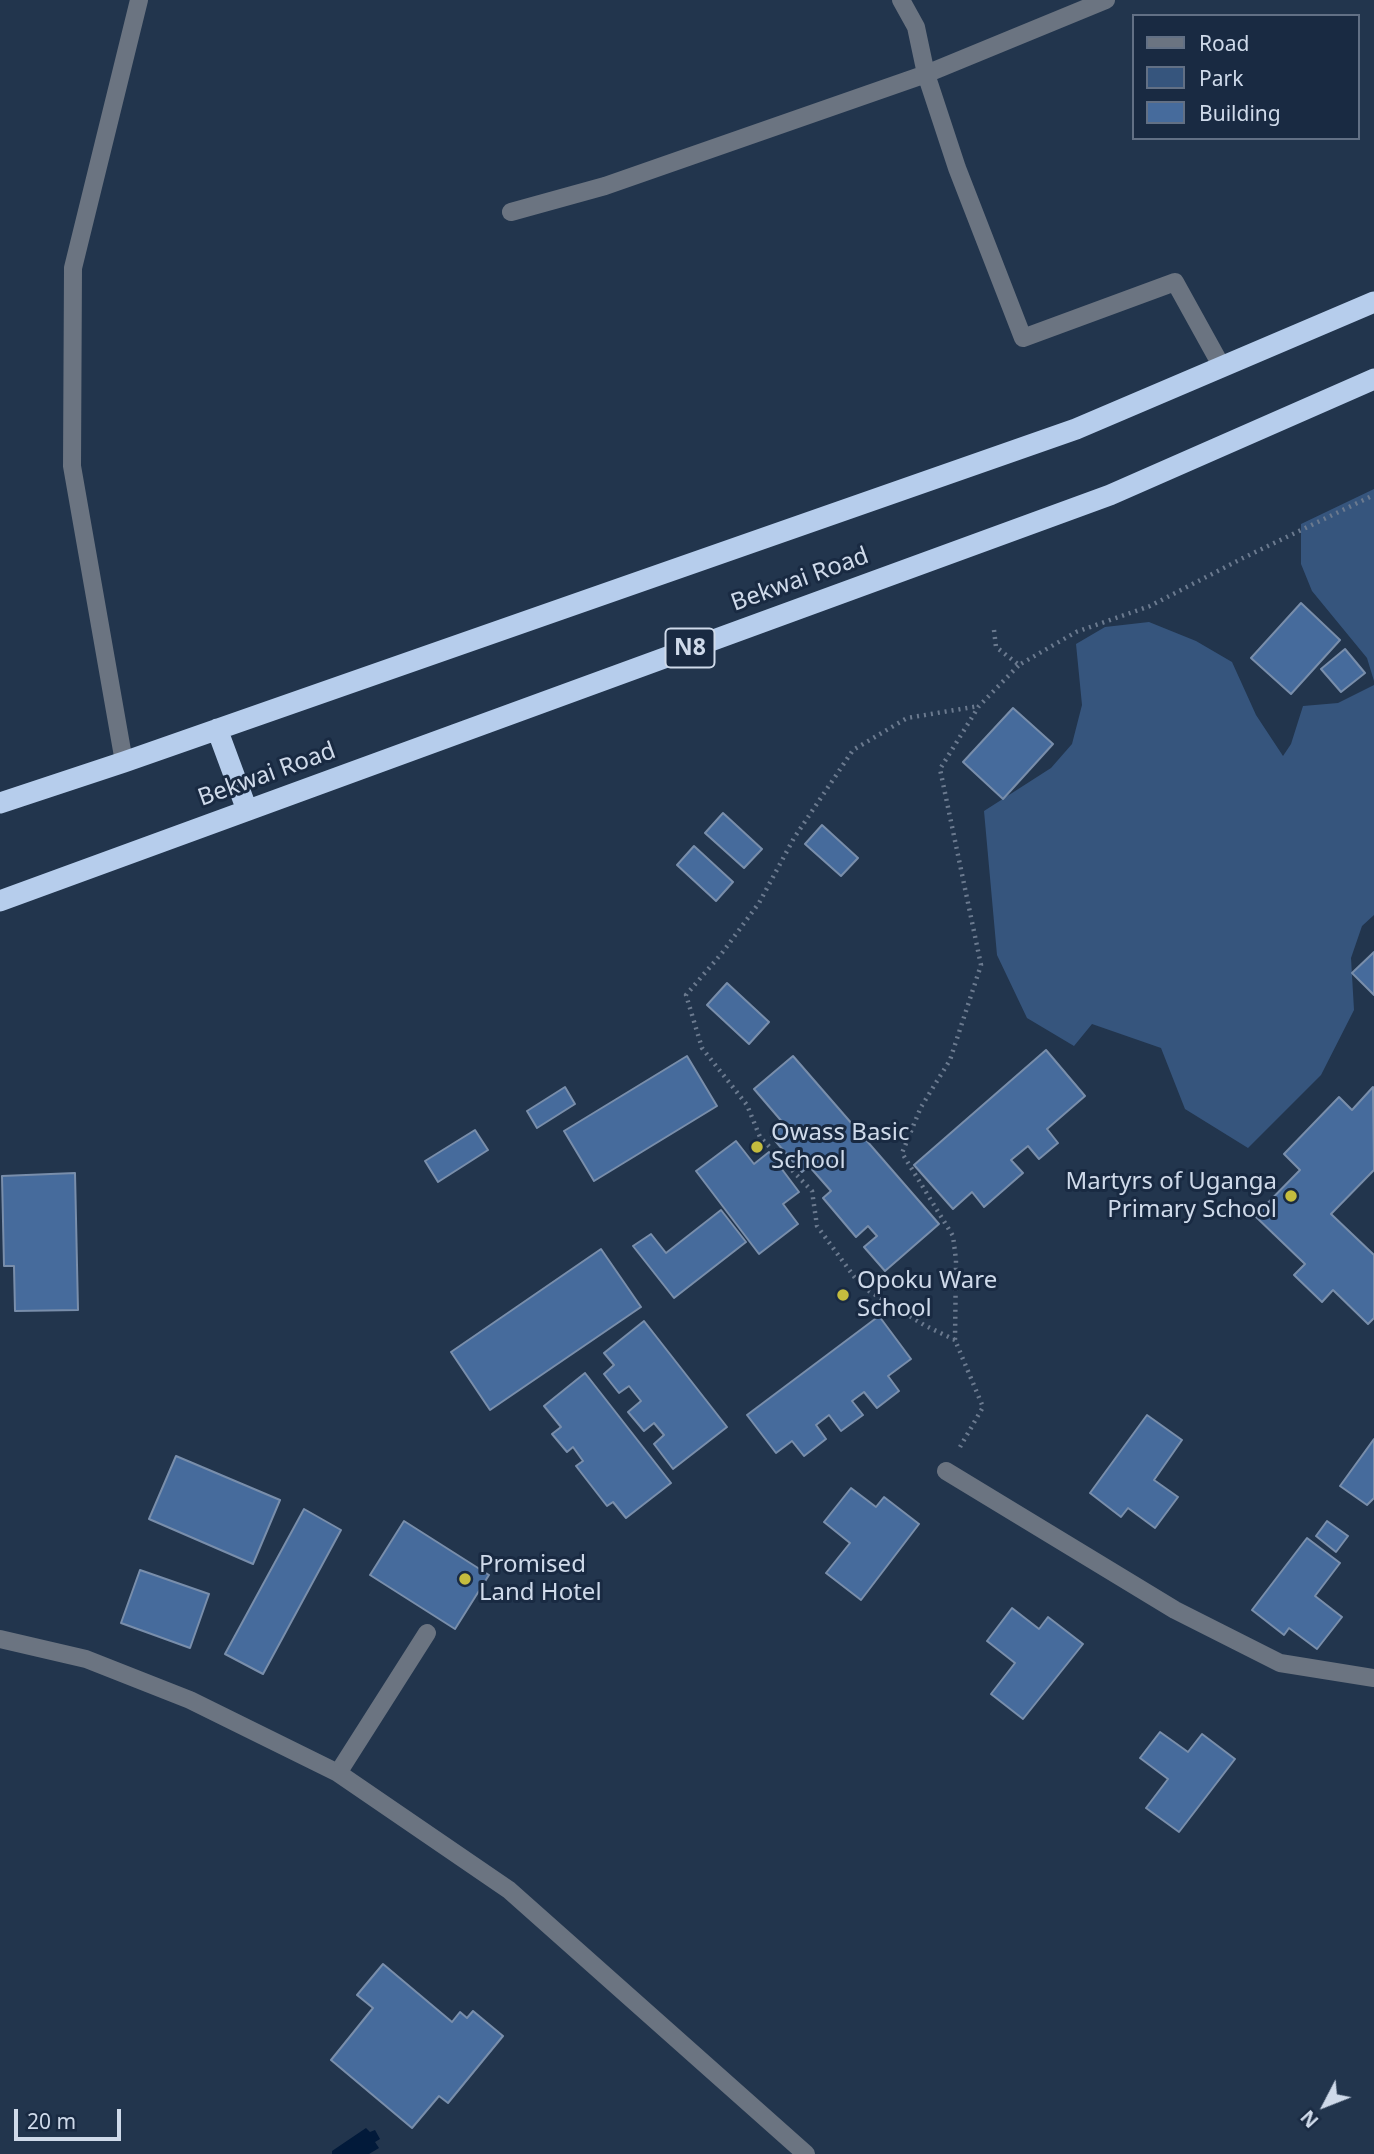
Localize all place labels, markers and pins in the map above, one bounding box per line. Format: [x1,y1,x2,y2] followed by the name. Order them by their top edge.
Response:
[771,1119,910,1175] place label: Owass Basic School
[749,1139,765,1155] marker: Owass Basic School
[1065,1168,1277,1224] place label: Martyrs of Uganga Primary School
[1283,1188,1299,1204] marker: Martyrs of Uganga Primary School
[857,1267,997,1323] place label: Opoku Ware School
[835,1287,851,1303] marker: Opoku Ware School
[479,1551,602,1607] place label: Promised Land Hotel
[457,1571,473,1587] marker: Promised Land Hotel

